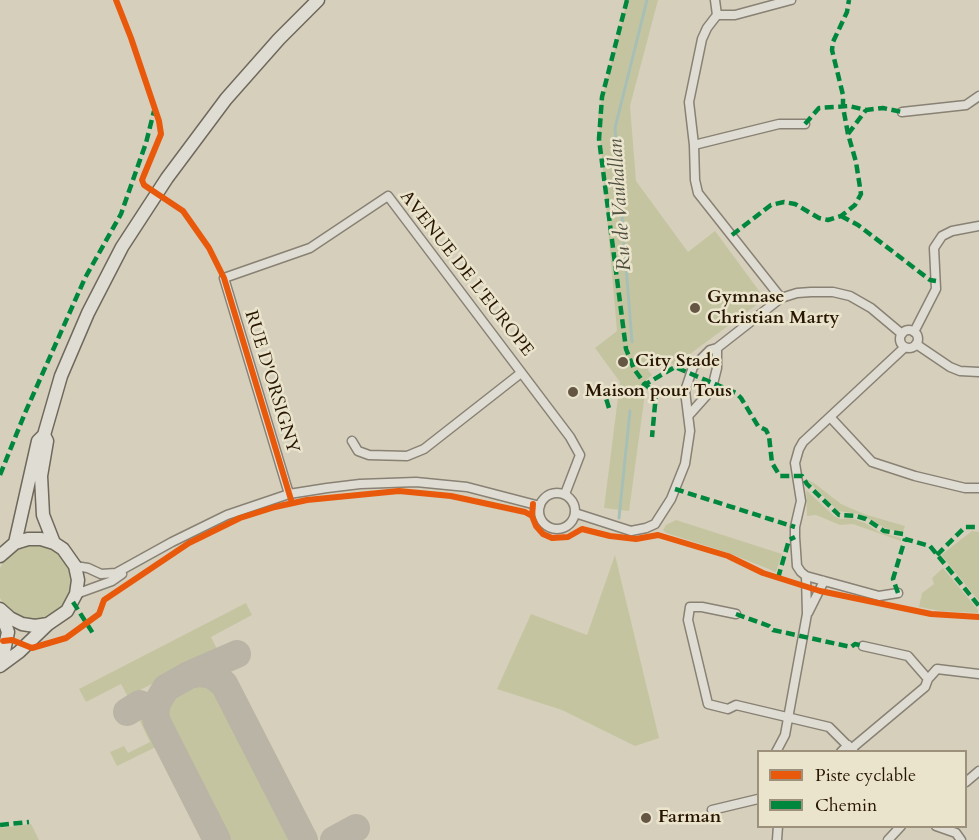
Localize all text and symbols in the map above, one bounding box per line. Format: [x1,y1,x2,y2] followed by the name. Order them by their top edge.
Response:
[604,138,638,272] water label: Ru de Vauhallan
[395,187,537,361] street label: AVENUE DE L'EUROPE
[707,287,839,330] place label: Gymnase Christian Marty
[688,301,702,315] marker: Gymnase Christian Marty
[239,308,303,456] street label: RUE D'ORSIGNY
[635,351,720,373] place label: City Stade
[616,355,630,369] marker: City Stade
[585,381,732,403] place label: Maison pour Tous
[566,385,580,399] marker: Maison pour Tous
[757,750,967,828] legend
[815,763,916,788] text: Piste cyclable
[815,793,877,818] text: Chemin
[658,807,721,829] place label: Farman
[639,811,653,825] marker: Farman

